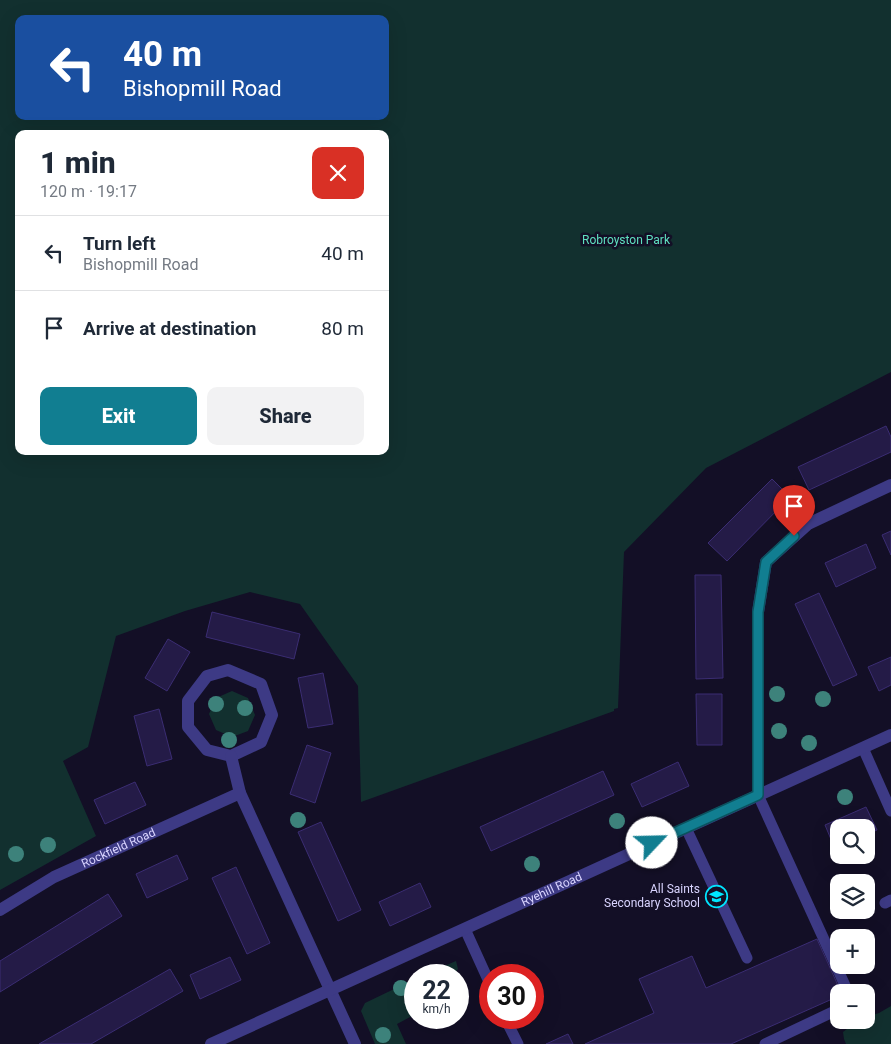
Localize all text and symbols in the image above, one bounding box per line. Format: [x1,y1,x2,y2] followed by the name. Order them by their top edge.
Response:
[123,34,202,75] text: 40 m
[40,35,105,100] icon: left
[123,76,282,101] text: Bishopmill Road
[40,145,116,180] text: 1 min
[312,147,364,199] button: close
[40,182,137,201] text: 120 m · 19:17
[83,232,156,255] text: Turn left
[582,233,671,247] park label: Robroyston Park
[40,239,68,267] icon: left
[321,242,364,265] text: 40 m
[83,255,198,274] text: Bishopmill Road
[40,314,68,342] icon: arrive
[83,317,256,340] text: Arrive at destination
[321,317,364,340] text: 80 m
[40,387,197,445] button: Exit
[207,387,364,445] button: Share
[773,485,815,536] pin
[780,492,808,520] icon: arrive
[625,816,677,868] position arrow
[830,819,875,1029] map controls
[830,819,875,864] button: search
[79,825,158,871] street label: Rockfield Road
[519,869,584,909] street label: Ryehill Road
[830,874,875,919] button: layers
[604,882,700,910] place label: All Saints Secondary School
[704,884,728,908] school or university icon: All Saints Secondary School
[830,929,875,974] button: +
[479,964,544,1029] speed limit sign: 30
[422,976,451,1005] text: 22
[830,984,875,1029] button: −
[422,1002,451,1016] text: km/h

